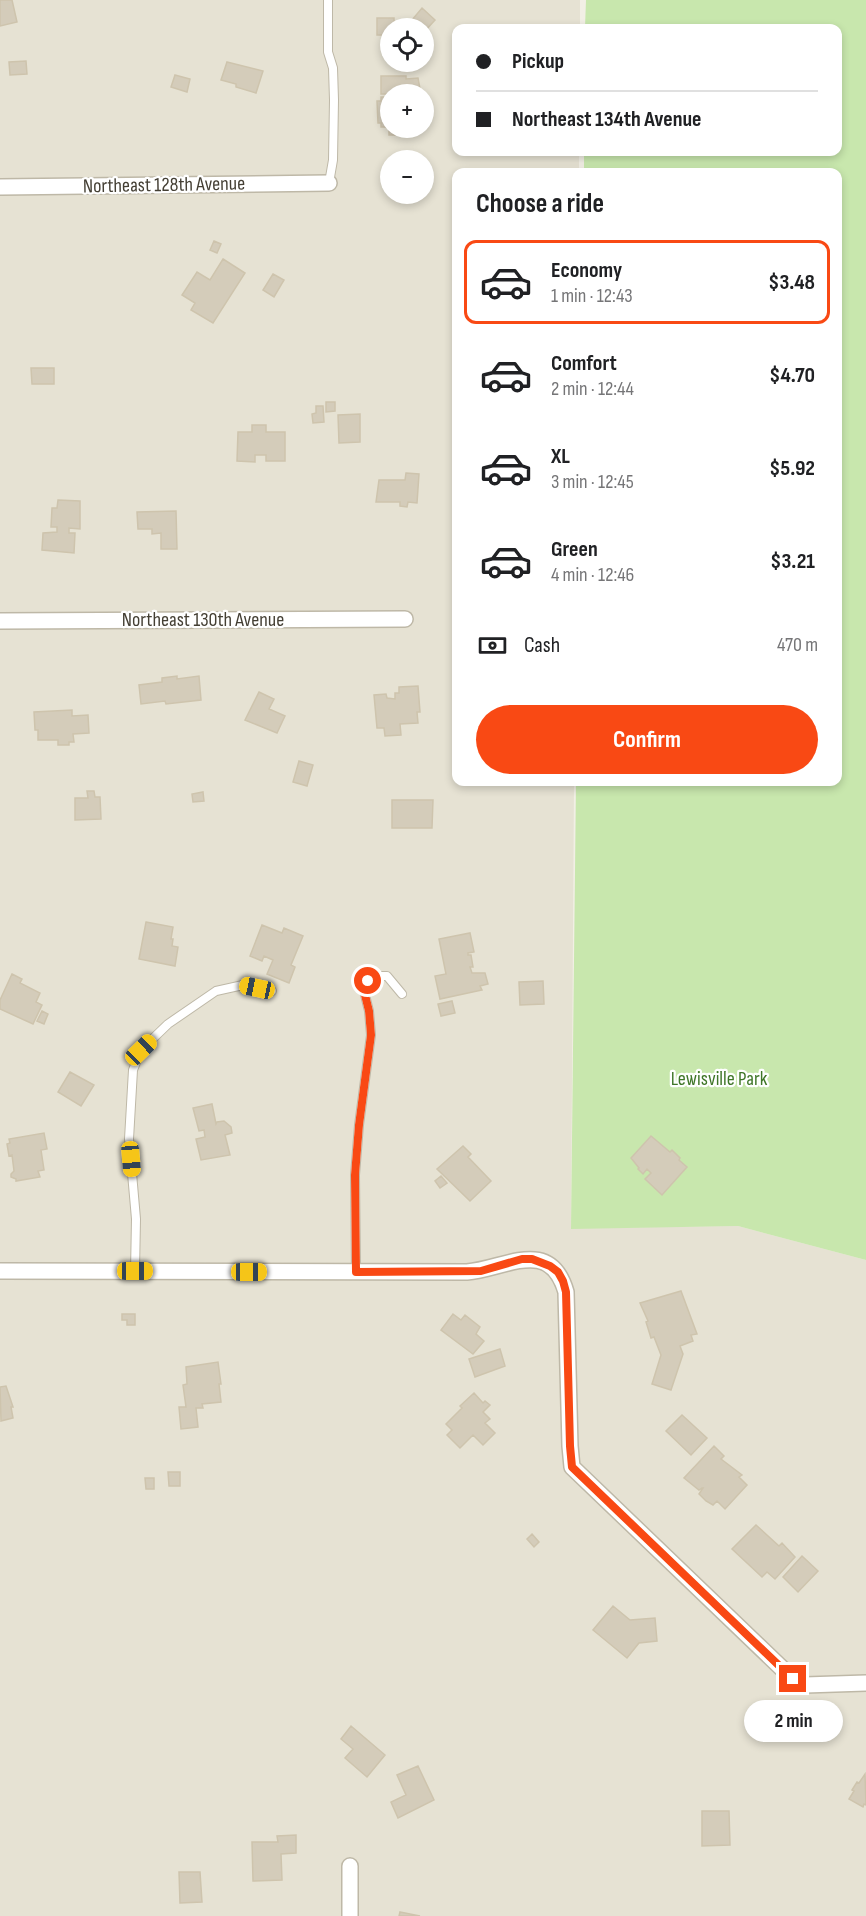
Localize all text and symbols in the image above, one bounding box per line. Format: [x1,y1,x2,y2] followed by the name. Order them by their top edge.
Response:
[380,18,434,204] map controls
[380,18,434,72] button: locate
[512,48,564,75] text: Pickup
[380,84,434,138] button: +
[512,106,701,133] text: Northeast 134th Avenue
[380,150,434,204] button: −
[83,172,245,198] street label: Northeast 128th Avenue
[476,188,604,220] text: Choose a ride
[479,255,533,309] icon: car
[551,257,622,284] text: Economy
[768,269,815,296] text: $3.48
[551,284,633,308] text: 1 min · 12:43
[479,348,533,402] icon: car
[551,350,617,377] text: Comfort
[769,362,815,389] text: $4.70
[551,377,634,401] text: 2 min · 12:44
[479,441,533,495] icon: car
[551,443,570,470] text: XL
[769,455,815,482] text: $5.92
[551,470,634,494] text: 3 min · 12:45
[479,534,533,588] icon: car
[551,536,598,563] text: Green
[770,548,815,575] text: $3.21
[551,563,634,587] text: 4 min · 12:46
[122,608,284,632] street label: Northeast 130th Avenue
[476,629,509,662] icon: cash
[524,632,560,659] text: Cash
[777,633,818,657] text: 470 m
[476,705,818,774] button: Confirm
[354,967,381,994] route start
[238,975,276,1001] car
[122,1031,160,1069] car
[671,1067,768,1091] park label: Lewisville Park
[120,1140,142,1178] car
[117,1262,153,1280] car
[231,1263,267,1281] car
[779,1665,806,1692] route end
[744,1700,842,1742] callout: 2 min
[774,1709,813,1733] text: 2 min

